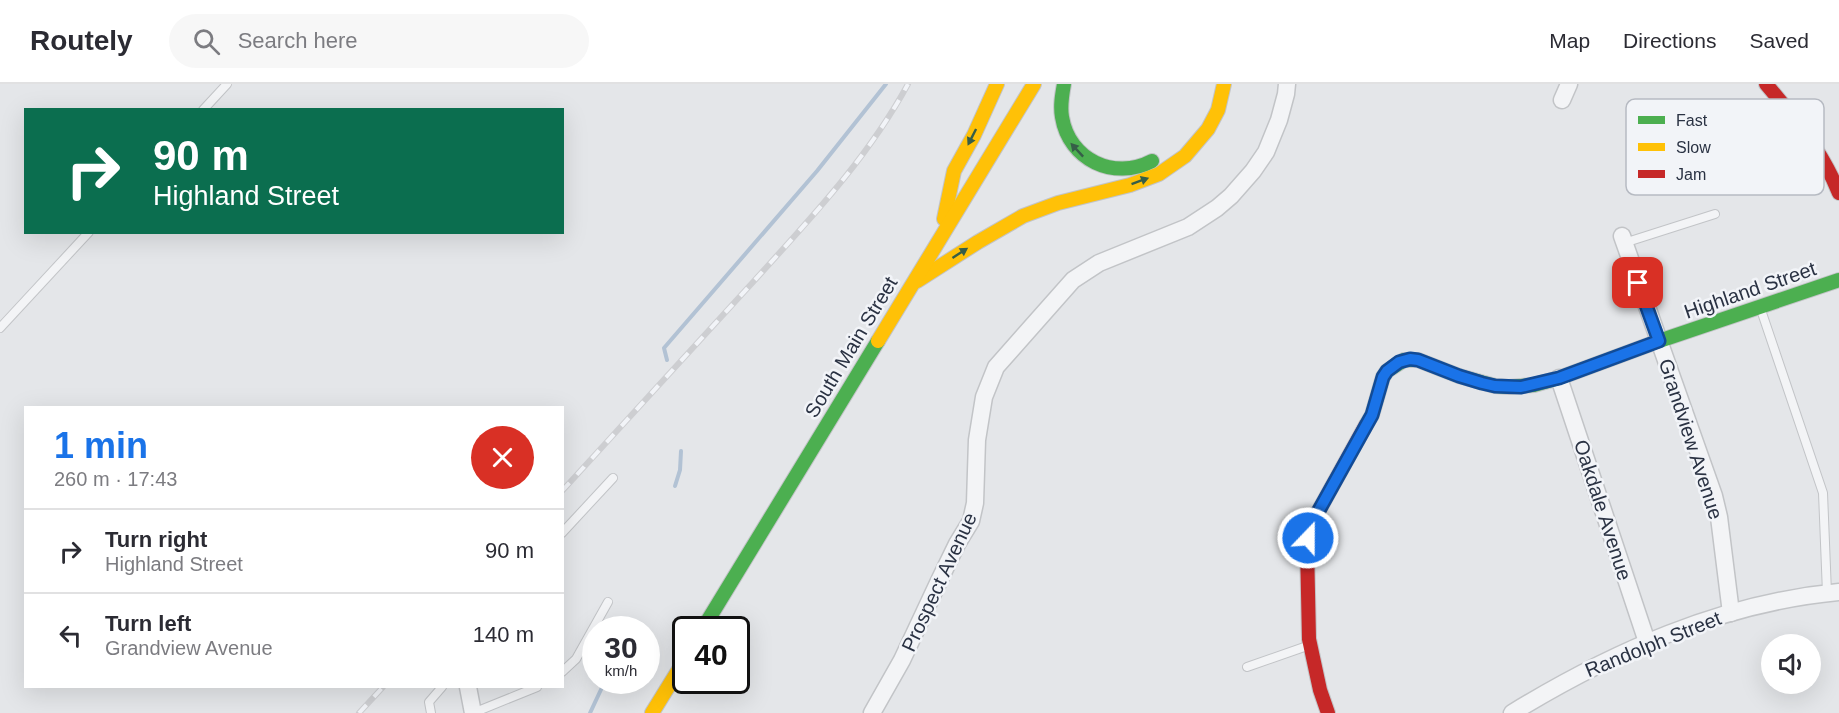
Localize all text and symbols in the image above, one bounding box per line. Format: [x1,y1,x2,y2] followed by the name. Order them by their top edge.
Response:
[169,14,589,68] search box
[30,25,133,56] text: Routely
[190,25,223,58] icon: search
[238,28,358,53] text: Search here
[1549,29,1590,52] text: Map
[1623,29,1716,52] text: Directions
[1749,29,1809,52] text: Saved
[1626,99,1824,195] legend
[1676,112,1708,129] text: Fast
[967,128,977,145] one-way arrow
[54,132,132,210] icon: right
[153,132,249,179] text: 90 m
[1676,139,1711,156] text: Slow
[1071,143,1085,157] one-way arrow
[1676,166,1706,183] text: Jam
[1131,176,1149,186] one-way arrow
[153,181,339,211] text: Highland Street
[952,248,968,259] one-way arrow
[1612,257,1663,308] pin
[1681,257,1819,323] street label: Highland Street
[1621,266,1654,299] icon: arrive
[800,272,902,421] street label: South Main Street
[1655,356,1727,522] street label: Grandview Avenue
[54,425,148,466] text: 1 min
[471,426,534,489] button: close
[1570,437,1636,583] street label: Oakdale Avenue
[54,468,177,490] text: 260 m · 17:43
[1276,506,1340,570] position arrow
[897,509,981,655] street label: Prospect Avenue
[105,527,207,552] text: Turn right
[54,535,87,568] icon: right
[485,538,534,563] text: 90 m
[105,553,243,575] text: Highland Street
[1582,607,1725,681] street label: Randolph Street
[105,611,191,636] text: Turn left
[672,616,750,694] speed limit sign: 40
[54,619,87,652] icon: left
[473,622,534,647] text: 140 m
[604,631,638,664] text: 30
[1761,634,1821,694] map controls
[1761,634,1821,694] button: sound
[105,637,273,659] text: Grandview Avenue
[605,662,637,679] text: km/h

